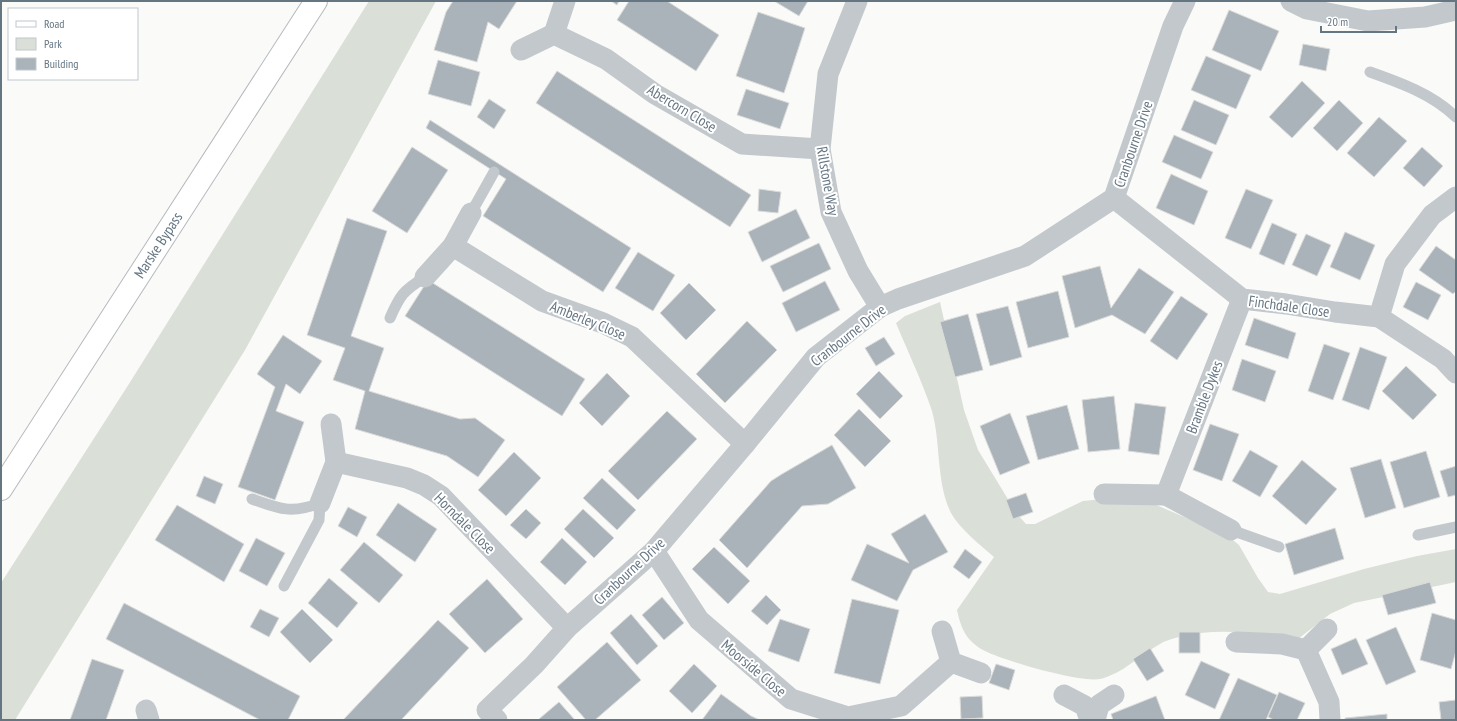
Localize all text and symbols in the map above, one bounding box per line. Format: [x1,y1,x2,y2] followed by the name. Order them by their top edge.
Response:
[8,8,138,80] legend
[1321,8,1396,34] scale bar
[1327,14,1348,29] text: 20 m
[44,16,64,31] text: Road
[44,36,62,51] text: Park
[44,56,79,71] text: Building
[644,80,720,136] street label: Abercorn Close
[1109,98,1157,190] street label: Cranbourne Drive
[813,145,843,217] street label: Rillstone Way
[130,208,186,282] street label: Marske Bypass
[1247,291,1331,321] street label: Finchdale Close
[548,296,628,344] street label: Amberley Close
[807,300,889,370] street label: Cranbourne Drive
[1181,358,1227,436] street label: Bramble Dykes
[430,488,500,558] street label: Horndale Close
[590,533,668,609] street label: Cranbourne Drive
[718,635,790,701] street label: Moorside Close

